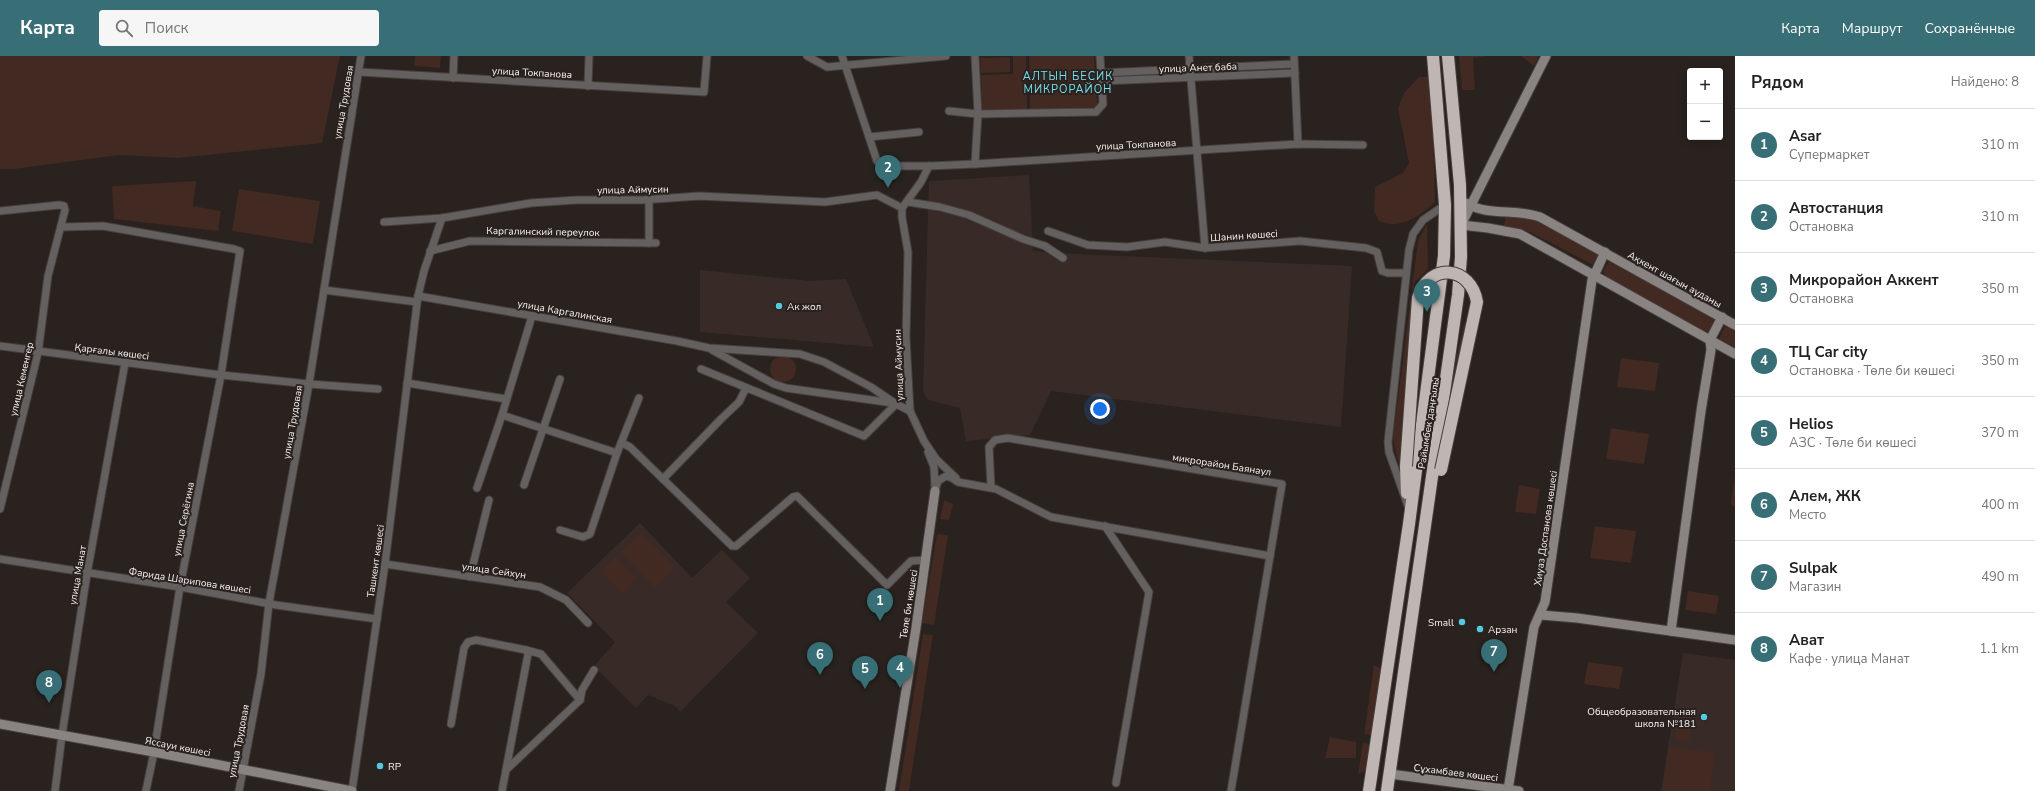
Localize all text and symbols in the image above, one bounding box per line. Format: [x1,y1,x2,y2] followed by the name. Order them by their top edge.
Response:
[99,10,379,46] search box
[20,15,75,41] text: Карта
[113,17,135,39] icon: search
[145,18,188,38] text: Поиск
[1781,19,1820,38] text: Карта
[1842,19,1903,38] text: Маршрут
[1925,19,2015,38] text: Сохранённые
[1159,60,1237,76] street label: улица Анет баба
[331,64,357,140] street label: улица Трудовая
[492,64,572,82] street label: улица Токпанова
[1687,68,1723,140] map controls
[1687,68,1723,104] button: +
[1023,69,1113,97] district label: АЛТЫН БЕСИК МИКРОРАЙОН
[1751,71,1804,94] text: Рядом
[1951,73,2019,91] text: Найдено: 8
[1687,104,1723,140] button: −
[1789,126,1821,146] text: Asar
[1096,136,1176,154] street label: улица Токпанова
[1760,136,1768,154] text: 1
[1981,136,2019,154] text: 310 m
[1789,146,1870,164] text: Супермаркет
[875,155,901,188] pin: 2
[597,182,669,198] street label: улица Аймусин
[1789,198,1883,218] text: Автостанция
[1760,208,1768,226] text: 2
[1981,208,2019,226] text: 310 m
[1789,218,1854,236] text: Остановка
[486,224,600,240] street label: Каргалинский переулок
[1210,227,1278,245] street label: Шанин көшесі
[1625,248,1724,311] street label: Ақкент шағын ауданы
[1789,270,1939,290] text: Микрорайон Аккент
[1414,279,1440,312] pin: 3
[1760,280,1768,298] text: 3
[1981,280,2019,298] text: 350 m
[1789,290,1854,308] text: Остановка
[516,297,613,327] street label: улица Каргалинская
[787,300,821,314] place label: Ак жол
[774,301,784,311] marker: Ак жол
[891,329,907,401] street label: улица Аймусин
[74,340,150,364] street label: Қарғалы көшесі
[7,341,37,418] street label: улица Кеменгер
[1789,342,1867,362] text: ТЦ Car city
[1760,352,1768,370] text: 4
[1981,352,2019,370] text: 350 m
[1789,362,1955,380] text: Остановка · Төле би көшесі
[1415,376,1443,470] street label: Райымбек даңғылы
[280,384,306,460] street label: улица Трудовая
[1090,399,1110,419] your location
[1789,414,1833,434] text: Helios
[1760,424,1768,442] text: 5
[1981,424,2019,442] text: 370 m
[1789,434,1916,452] text: АЗС · Төле би көшесі
[1171,450,1272,480] street label: микрорайон Баянаул
[1531,470,1561,587] street label: Хиуаз Доспанова көшесі
[170,481,198,557] street label: улица Серёгина
[1789,486,1861,506] text: Алем, ЖК
[1760,496,1768,514] text: 6
[1981,496,2019,514] text: 400 m
[1789,506,1826,524] text: Место
[364,524,388,599] street label: Ташкент көшесі
[66,544,90,606] street label: улица Манат
[1789,558,1837,578] text: Sulpak
[461,560,527,582] street label: улица Сейхун
[128,564,252,598] street label: Фарида Шарипова көшесі
[897,568,921,640] street label: Төле би көшесі
[1760,568,1768,586] text: 7
[1981,568,2019,586] text: 490 m
[1789,578,1841,596] text: Магазин
[867,588,893,621] pin: 1
[1428,616,1454,630] place label: Small
[1457,617,1467,627] marker: Small
[1488,623,1518,637] place label: Арзан
[1475,624,1485,634] marker: Арзан
[1789,630,1824,650] text: Ават
[1481,639,1507,672] pin: 7
[1760,640,1768,658] text: 8
[1979,640,2019,658] text: 1.1 km
[807,642,833,675] pin: 6
[1789,650,1910,668] text: Кафе · улица Манат
[887,655,913,688] pin: 4
[852,656,878,689] pin: 5
[36,670,62,703] pin: 8
[225,703,253,779] street label: улица Трудовая
[1587,705,1696,731] place label: Общеобразовательная школа №181
[1699,712,1709,722] marker: Общеобразовательная школа №181
[144,734,212,760] street label: Яссауи көшесі
[388,760,402,774] place label: RP
[375,761,385,771] marker: RP
[1413,761,1499,785] street label: Сұхамбаев көшесі

